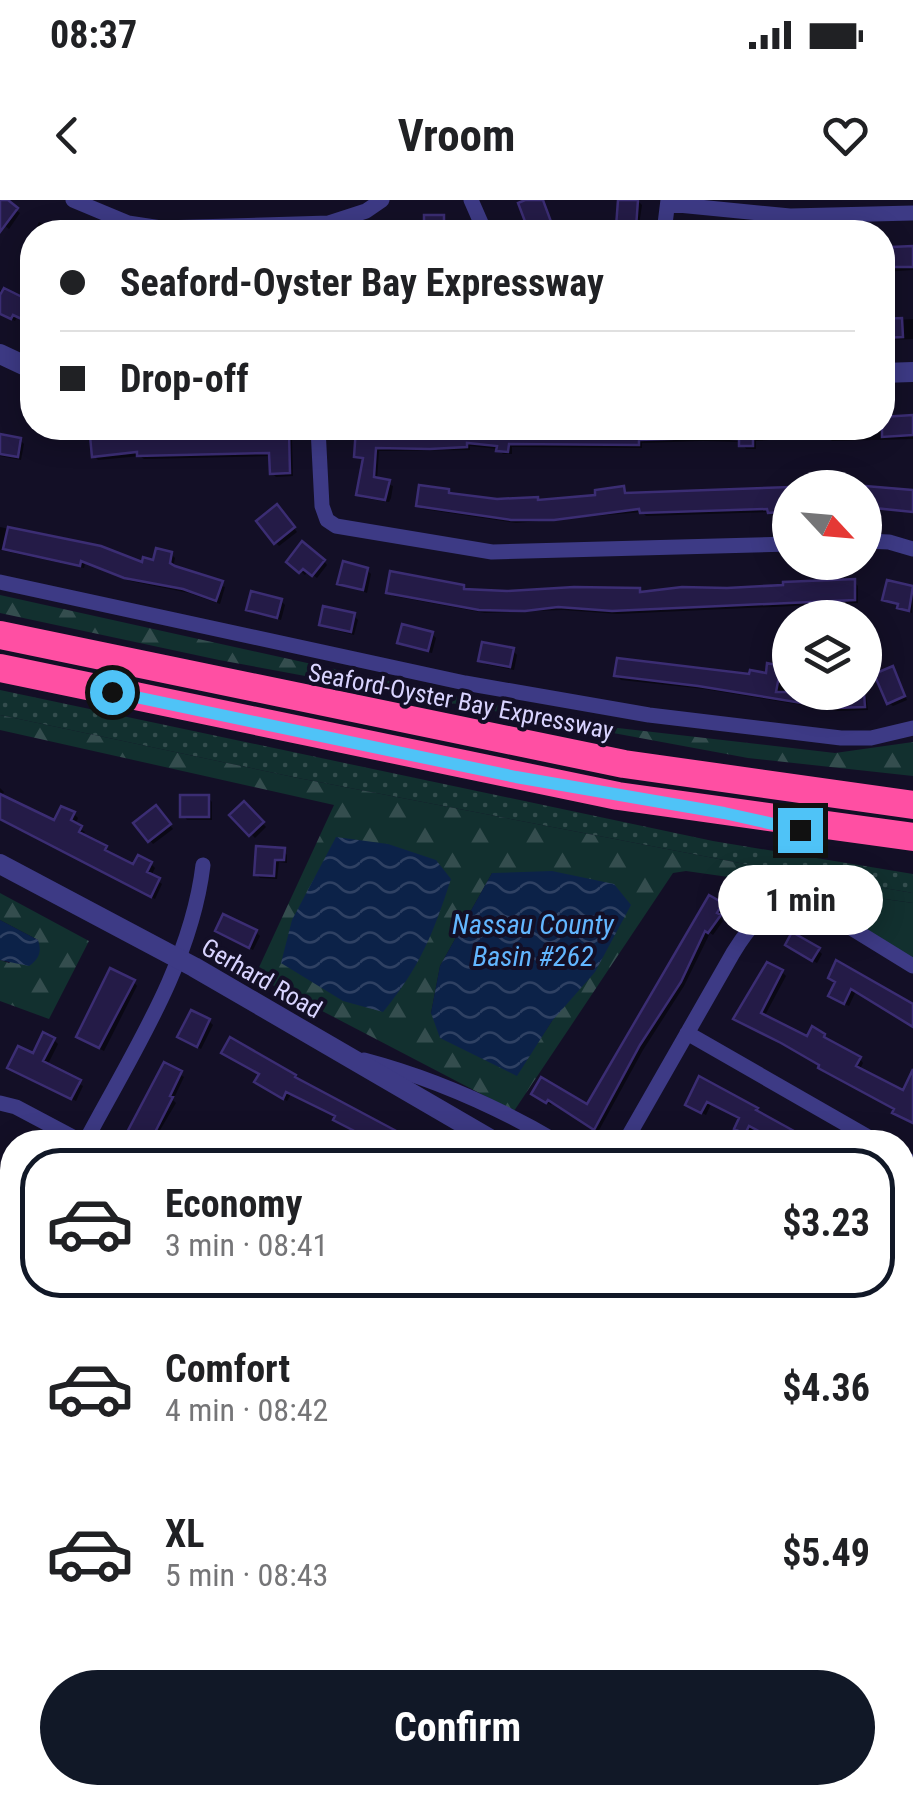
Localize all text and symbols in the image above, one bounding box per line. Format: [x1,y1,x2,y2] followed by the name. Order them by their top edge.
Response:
[50,13,137,57] text: 08:37
[40,108,95,163] icon: back
[818,108,873,163] icon: heart
[398,109,515,162] text: Vroom
[120,261,604,305] text: Seaford-Oyster Bay Expressway
[120,357,249,401] text: Drop-off
[772,470,882,580] north arrow
[772,470,882,710] map controls
[772,600,882,710] button: layers
[306,658,616,745] street label: Seaford-Oyster Bay Expressway
[90,670,135,715] route start
[778,808,823,853] route end
[718,865,882,935] callout: 1 min
[765,881,836,919] text: 1 min
[452,908,615,973] water label: Nassau County Basin #262
[197,932,327,1024] street label: Gerhard Road
[45,1178,135,1268] icon: car
[165,1182,302,1226] text: Economy
[782,1201,870,1245] text: $3.23
[165,1226,328,1264] text: 3 min · 08:41
[45,1343,135,1433] icon: car
[165,1347,290,1391] text: Comfort
[782,1366,870,1410] text: $4.36
[165,1391,328,1429] text: 4 min · 08:42
[45,1508,135,1598] icon: car
[165,1512,204,1556] text: XL
[782,1531,870,1575] text: $5.49
[165,1556,328,1594] text: 5 min · 08:43
[40,1670,875,1785] button: Confirm

